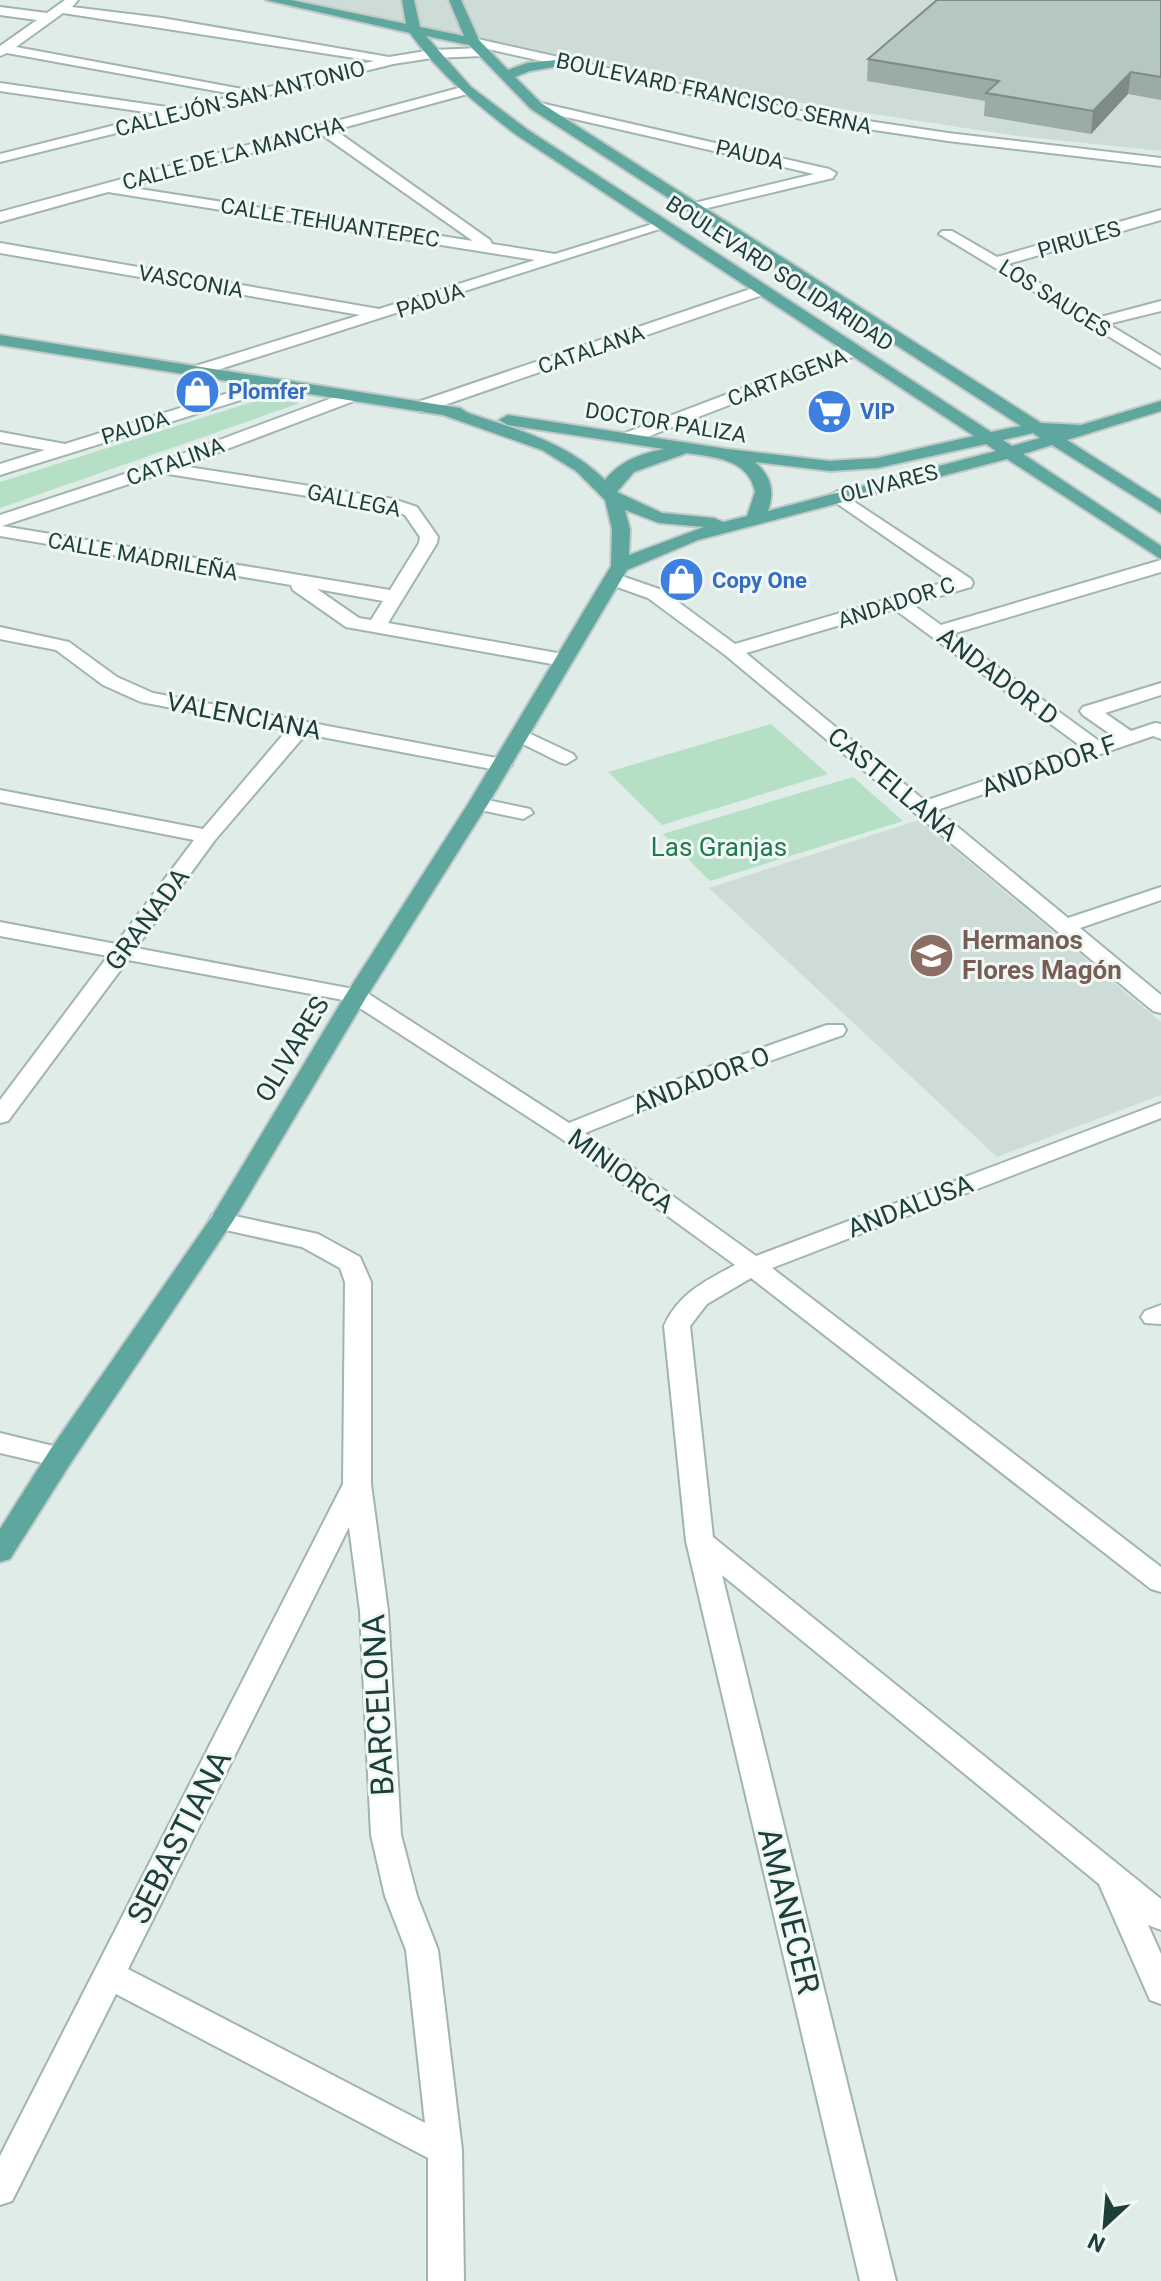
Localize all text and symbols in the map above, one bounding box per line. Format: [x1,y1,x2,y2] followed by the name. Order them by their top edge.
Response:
[554,48,875,139] street label: BOULEVARD FRANCISCO SERNA
[112,54,368,142] street label: CALLEJÓN SAN ANTONIO
[119,112,347,195] street label: CALLE DE LA MANCHA
[713,135,787,175] street label: PAUDA
[662,191,898,356] street label: BOULEVARD SOLIDARIDAD
[219,193,441,252] street label: CALLE TEHUANTEPEC
[1035,216,1123,263] street label: PIRULES
[995,254,1115,342] street label: LOS SAUCES
[136,260,246,303] street label: VASCONIA
[393,278,468,323] street label: PADUA
[535,319,648,379] street label: CATALANA
[724,343,851,412] street label: CARTAGENA
[173,367,221,415] shop icon: Plomfer
[228,379,307,404] place label: Plomfer
[805,387,853,435] supermarket icon: VIP
[584,397,749,448] street label: DOCTOR PALIZA
[860,399,895,424] place label: VIP
[98,405,173,450] street label: PAUDA
[123,432,228,491] street label: CATALINA
[838,459,940,508] street label: OLIVARES
[305,479,403,522] street label: GALLEGA
[46,527,241,586] street label: CALLE MADRILEÑA
[657,556,705,604] shop icon: Copy One
[712,568,807,593] place label: Copy One
[835,572,958,633] street label: ANDADOR C
[932,621,1064,731] street label: ANDADOR D
[164,686,324,746] street label: VALENCIANA
[822,721,964,847] street label: CASTELLANA
[977,729,1121,803] street label: ANDADOR F
[651,832,787,862] park label: Las Granjas
[99,862,195,976] street label: GRANADA
[962,925,1122,985] place label: Hermanos Flores Magón
[907,931,955,979] school or university icon: Hermanos Flores Magón
[249,991,335,1107] street label: OLIVARES
[628,1040,774,1120] street label: ANDADOR O
[562,1123,680,1219] street label: MINIORCA
[843,1168,977,1244] street label: ANDALUSA
[354,1613,402,1797] street label: BARCELONA
[119,1744,239,1930] street label: SEBASTIANA
[750,1824,828,1998] street label: AMANECER
[1065,2185,1145,2265] north arrow
[1084,2228,1109,2257] text: N

